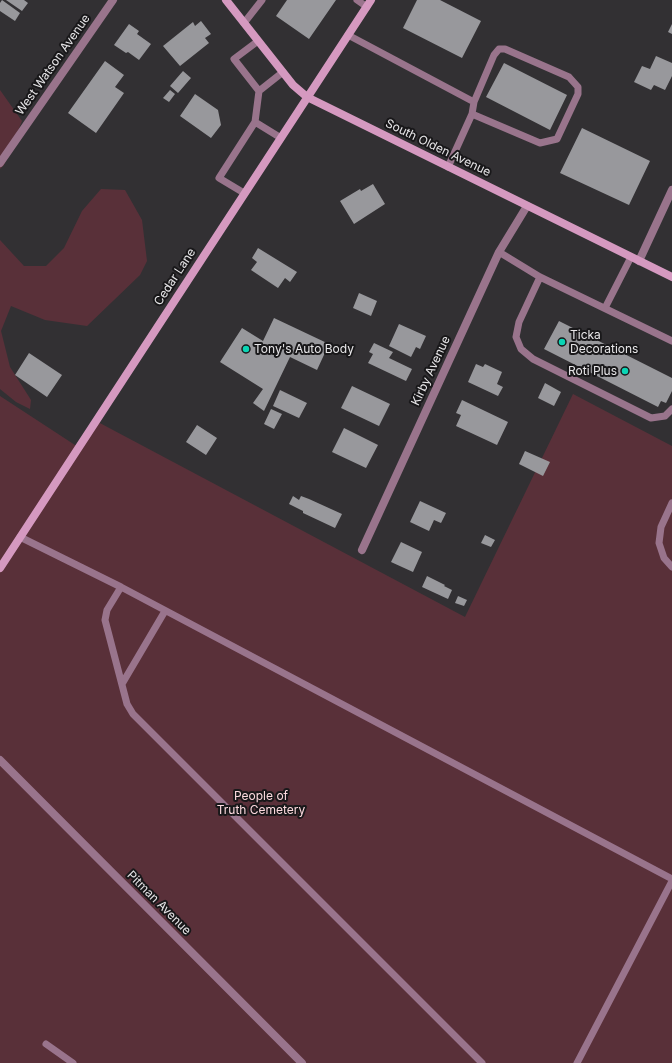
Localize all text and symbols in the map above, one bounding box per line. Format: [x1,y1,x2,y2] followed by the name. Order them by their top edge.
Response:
[13,12,93,118] street label: West Watson Avenue
[383,116,493,180] street label: South Olden Avenue
[151,246,199,308] street label: Cedar Lane
[570,328,638,356] place label: Ticka Decorations
[409,334,453,408] street label: Kirby Avenue
[557,337,567,347] marker: Ticka Decorations
[254,342,354,356] place label: Tony's Auto Body
[241,344,251,354] marker: Tony's Auto Body
[568,364,617,378] place label: Roti Plus
[620,366,630,376] marker: Roti Plus
[217,789,305,817] park label: People of Truth Cemetery
[124,868,194,938] street label: Pitman Avenue

